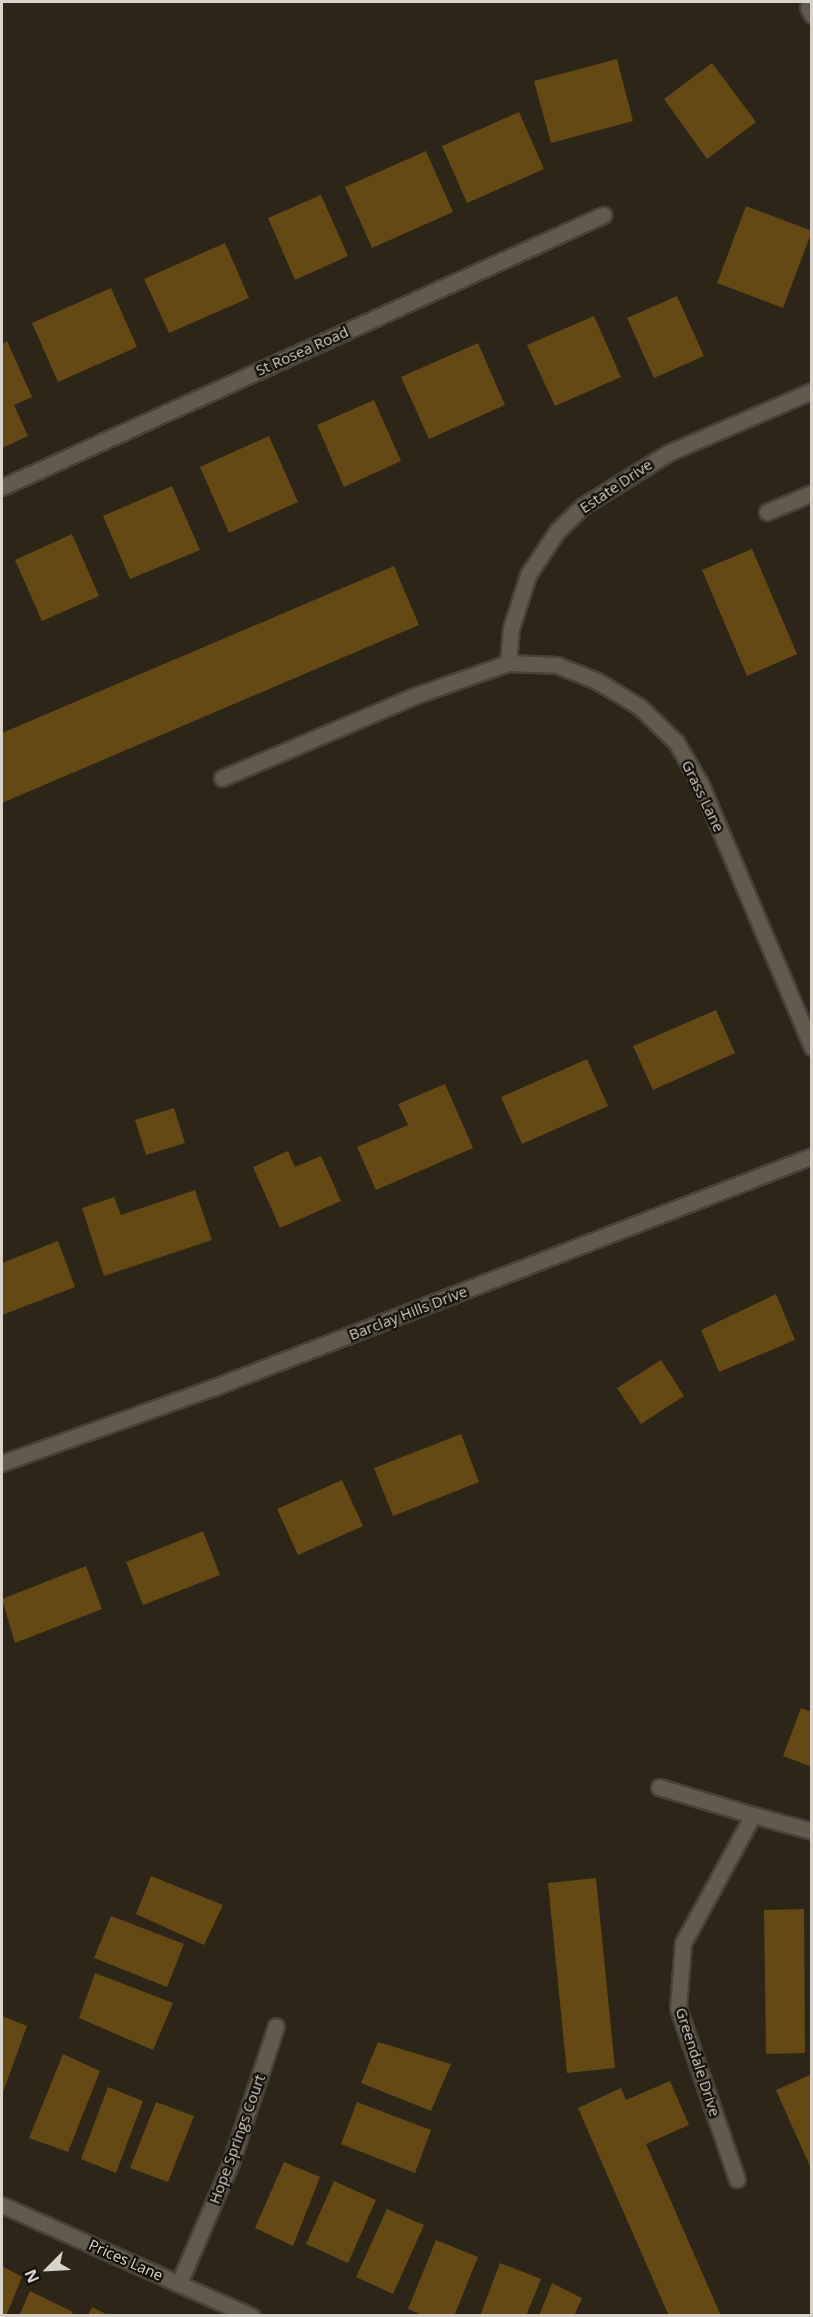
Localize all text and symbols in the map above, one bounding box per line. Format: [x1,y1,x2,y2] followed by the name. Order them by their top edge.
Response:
[253,323,351,379] street label: St Rosea Road
[576,455,656,517] street label: Estate Drive
[678,757,728,835] street label: Grass Lane
[346,1282,470,1344] street label: Barclay Hills Drive
[672,2005,724,2119] street label: Greendale Drive
[205,2072,269,2206] street label: Hope Springs Court
[86,2236,166,2284] street label: Prices Lane
[18,2239,78,2299] north arrow
[19,2266,44,2287] text: N

